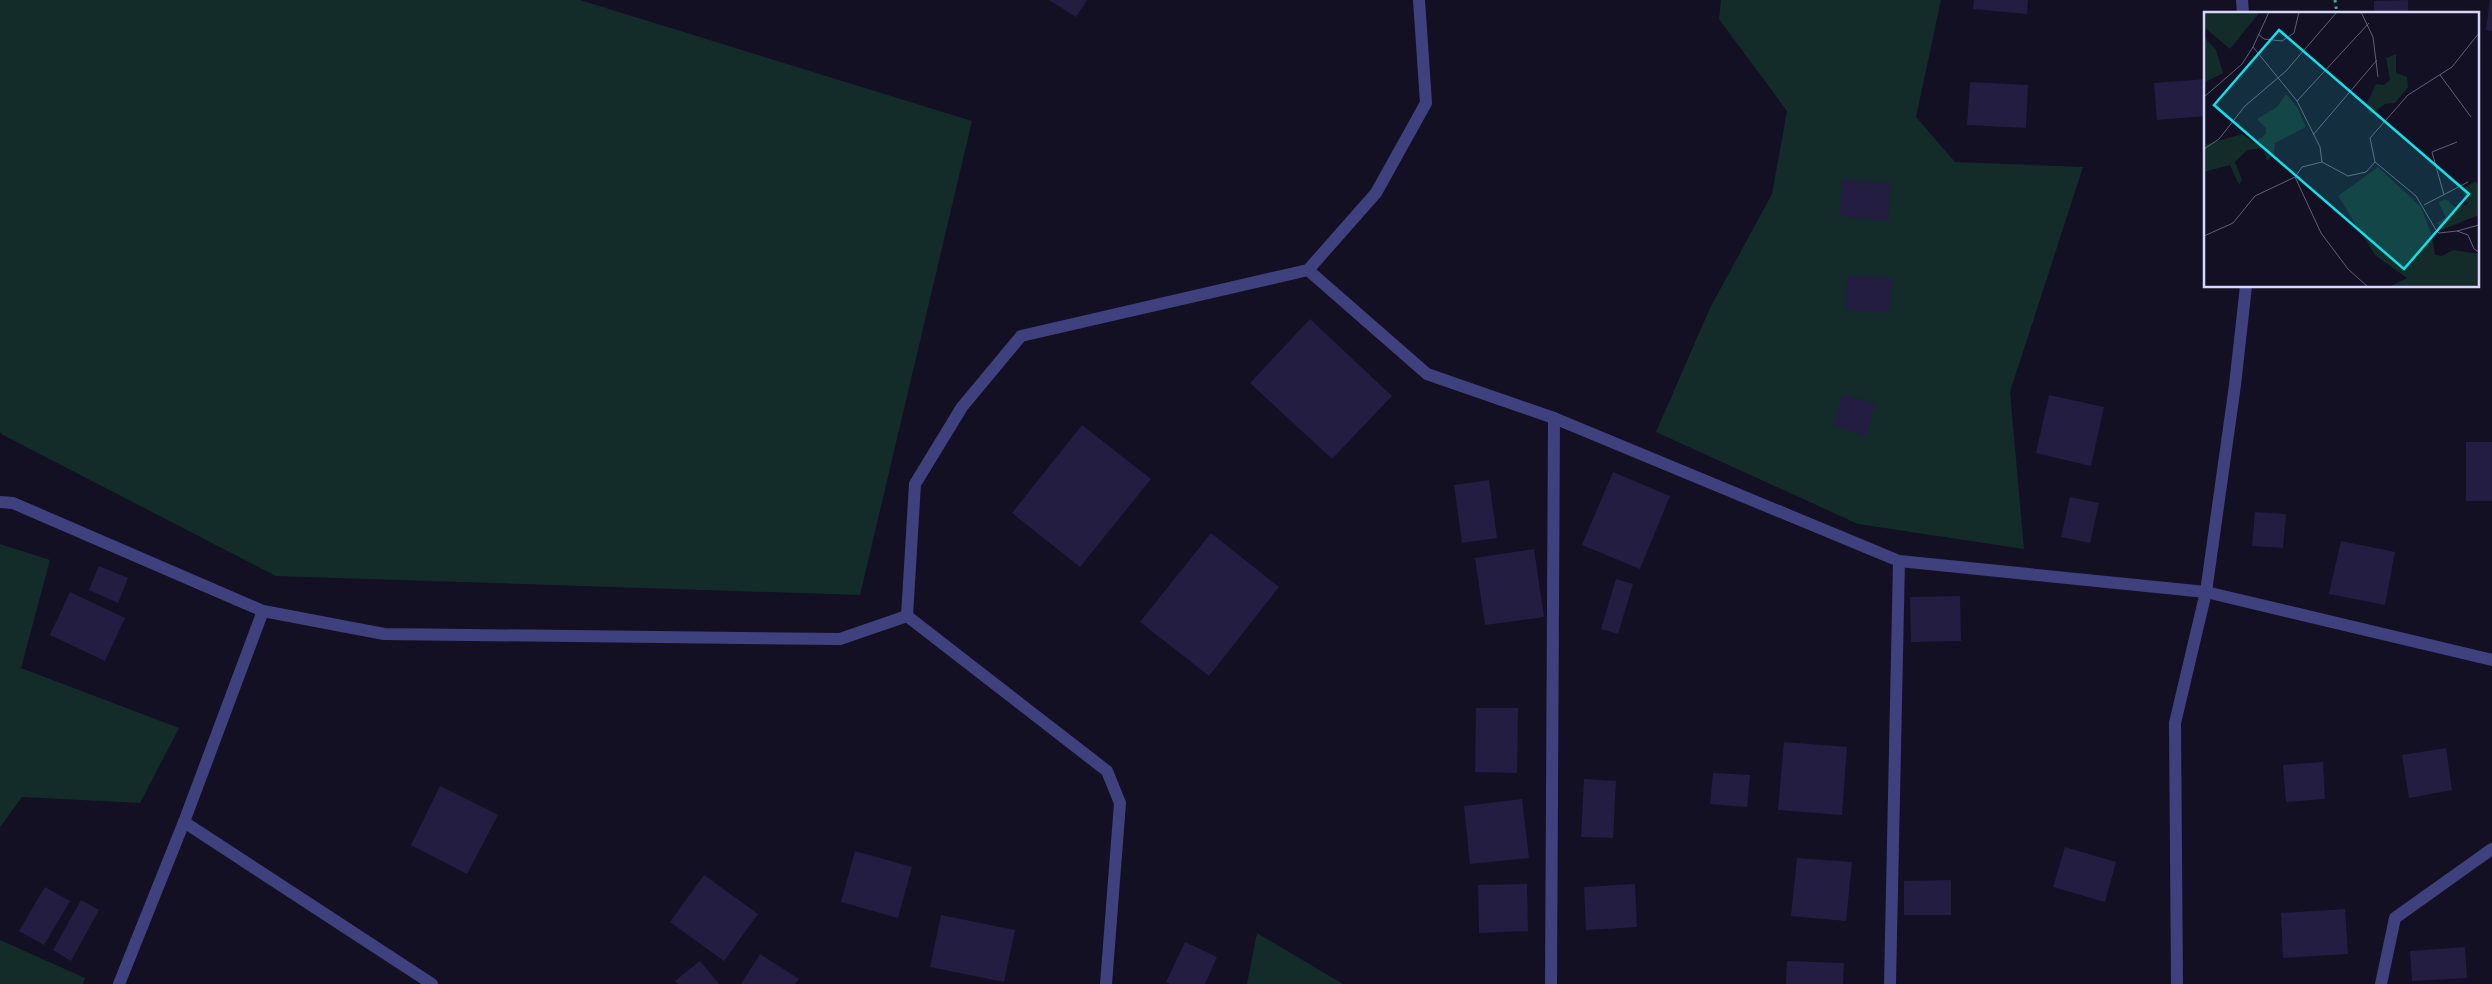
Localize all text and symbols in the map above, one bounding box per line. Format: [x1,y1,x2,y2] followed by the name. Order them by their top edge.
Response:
[2204,12,2480,288] inset map

